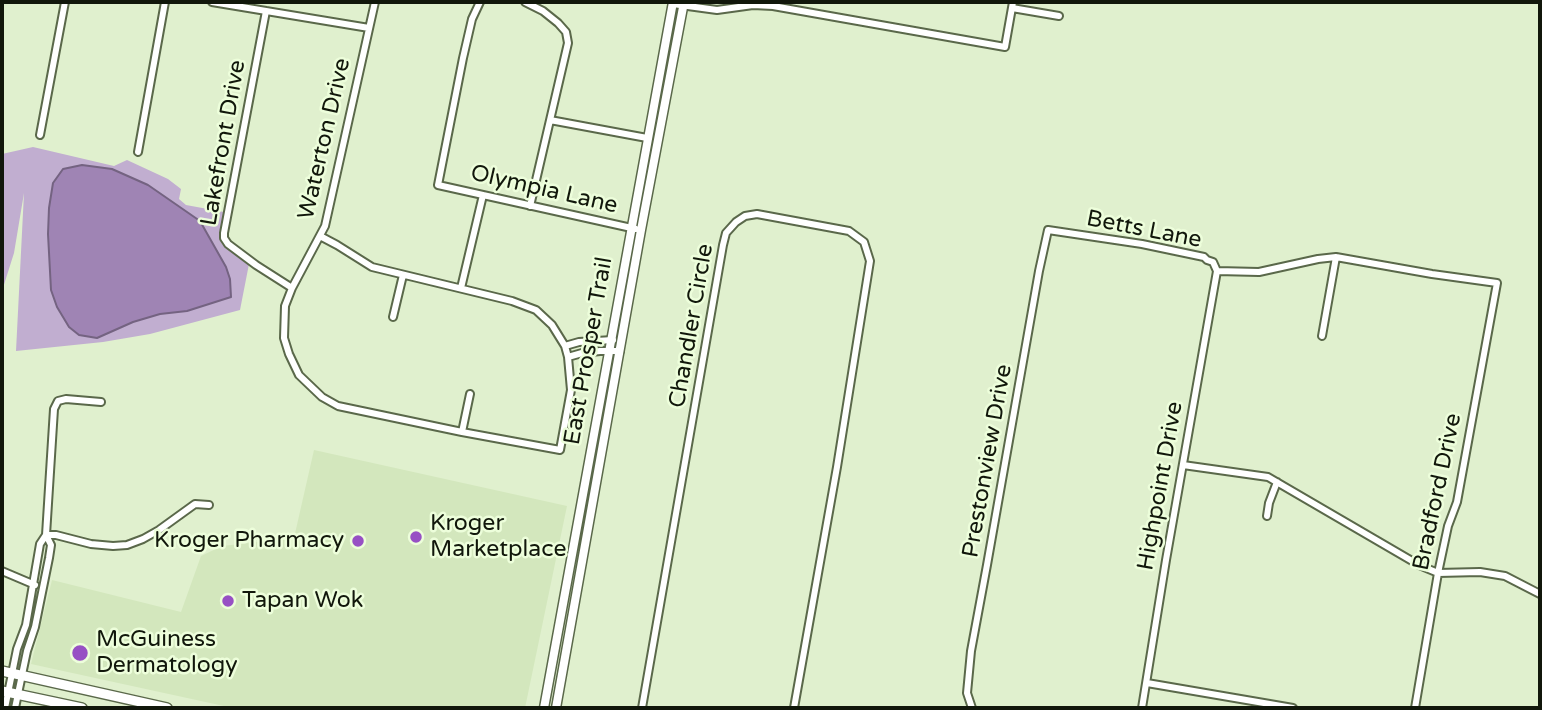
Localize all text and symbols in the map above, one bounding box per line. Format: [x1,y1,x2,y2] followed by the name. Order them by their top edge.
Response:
[293,56,357,222] street label: Waterton Drive
[196,58,252,228] street label: Lakefront Drive
[468,160,620,220] street label: Olympia Lane
[1084,205,1204,255] street label: Betts Lane
[664,242,720,410] street label: Chandler Circle
[559,255,619,447] street label: East Prosper Trail
[957,362,1019,560] street label: Prestonview Drive
[1133,400,1189,572] street label: Highpoint Drive
[1408,411,1468,573] street label: Bradford Drive
[430,510,566,564] place label: Kroger Marketplace
[154,527,344,555] place label: Kroger Pharmacy
[408,529,424,545] marker: Kroger Marketplace
[350,533,366,549] marker: Kroger Pharmacy
[242,587,363,615] place label: Tapan Wok
[220,593,236,609] marker: Tapan Wok
[96,626,238,680] place label: McGuiness Dermatology
[70,643,90,663] marker: McGuiness Dermatology

